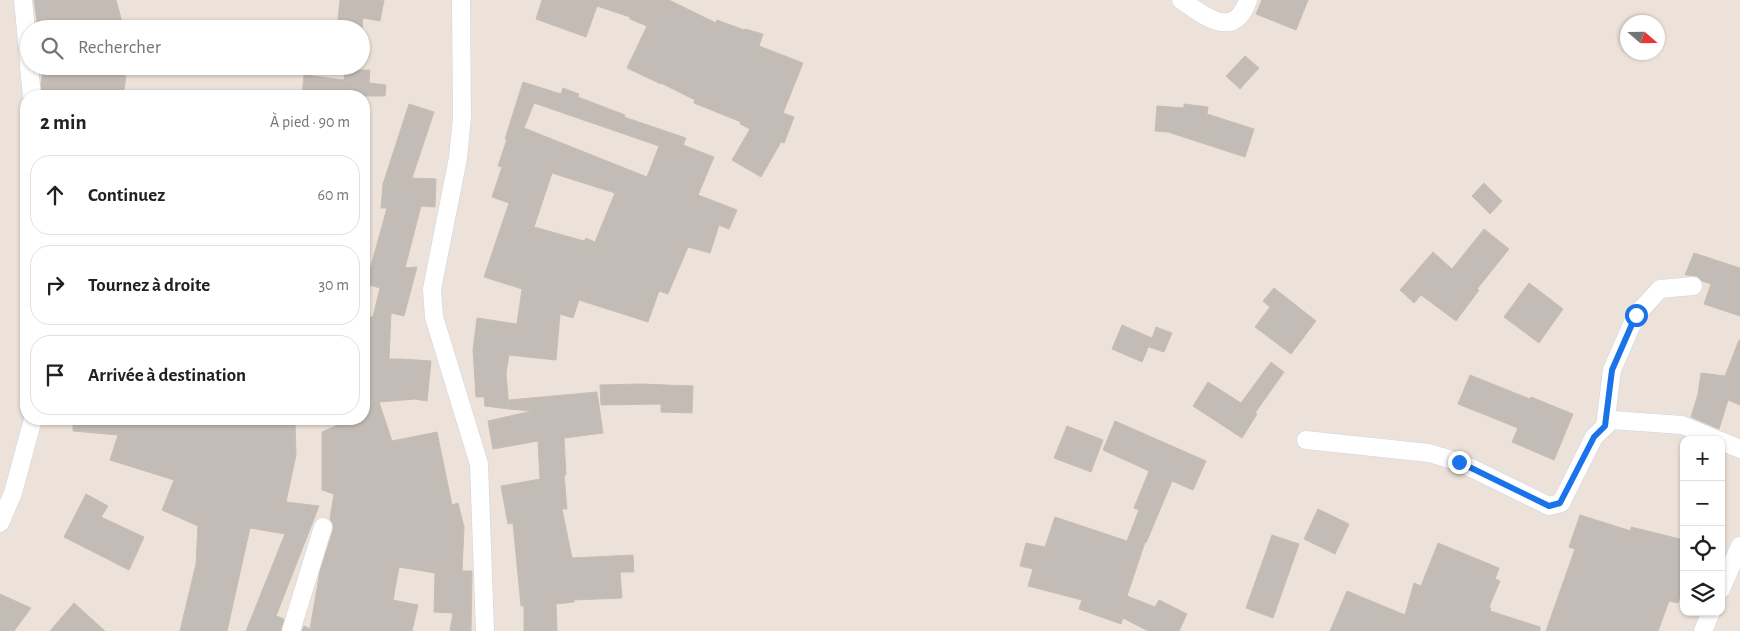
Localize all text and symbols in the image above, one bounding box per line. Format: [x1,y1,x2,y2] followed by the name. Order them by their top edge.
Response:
[1620,15,1665,60] north arrow
[20,20,370,75] search box
[38,34,66,62] icon: search
[78,38,161,57] text: Rechercher
[40,112,87,133] text: 2 min
[270,114,350,130] text: À pied · 90 m
[41,181,69,209] icon: ahead
[88,186,165,205] text: Continuez
[318,187,349,203] text: 60 m
[41,271,69,299] icon: right
[88,276,210,295] text: Tournez à droite
[319,277,349,293] text: 30 m
[1625,304,1648,327] route start
[41,361,69,389] icon: arrive
[88,366,246,385] text: Arrivée à destination
[1680,436,1725,616] map controls
[1680,436,1725,481] button: +
[1448,451,1471,474] route end
[1680,481,1725,526] button: −
[1680,526,1725,571] button: locate
[1680,571,1725,616] button: layers

